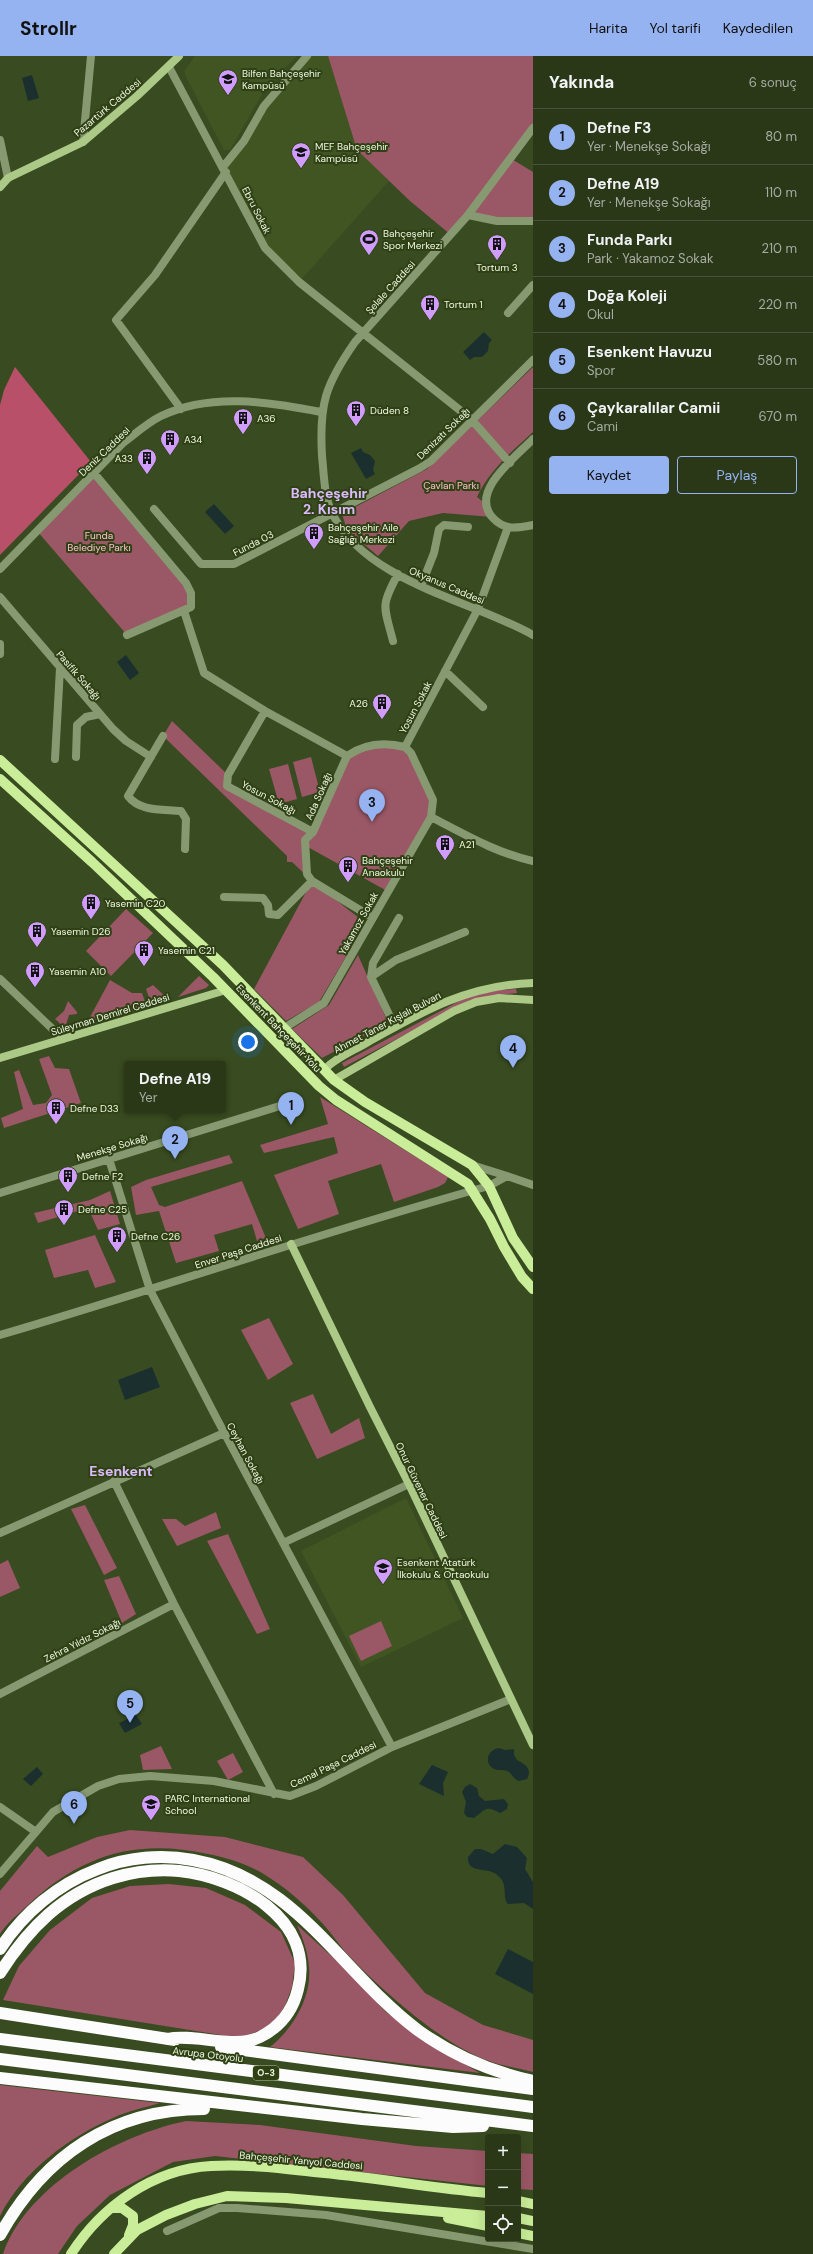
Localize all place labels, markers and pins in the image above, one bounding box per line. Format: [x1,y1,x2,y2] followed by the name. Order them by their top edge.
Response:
[242,67,321,92] place label: Bilfen Bahçeşehir Kampüsü
[217,68,239,96] school or university icon: Bilfen Bahçeşehir Kampüsü
[315,140,388,165] place label: MEF Bahçeşehir Kampüsü
[290,141,312,169] school or university icon: MEF Bahçeşehir Kampüsü
[383,227,442,252] place label: Bahçeşehir Spor Merkezi
[358,228,380,256] sports icon: Bahçeşehir Spor Merkezi
[486,233,508,261] building icon: Tortum 3
[476,261,518,274] place label: Tortum 3
[419,293,441,321] building icon: Tortum 1
[444,298,483,311] place label: Tortum 1
[345,399,367,427] building icon: Düden 8
[370,404,409,417] place label: Düden 8
[232,407,254,435] building icon: A36
[257,412,276,425] place label: A36
[159,428,181,456] building icon: A34
[184,433,202,446] place label: A34
[136,447,158,475] building icon: A33
[115,452,133,465] place label: A33
[328,521,399,546] place label: Bahçeşehir Aile Sağlığı Merkezi
[303,522,325,550] building icon: Bahçeşehir Aile Sağlığı Merkezi
[371,692,393,720] building icon: A26
[349,697,368,710] place label: A26
[359,789,385,822] pin: 3
[434,833,456,861] building icon: A21
[459,838,475,851] place label: A21
[362,854,413,879] place label: Bahçeşehir Anaokulu
[337,855,359,883] building icon: Bahçeşehir Anaokulu
[80,892,102,920] building icon: Yasemin C20
[105,897,166,910] place label: Yasemin C20
[26,920,48,948] building icon: Yasemin D26
[51,925,111,938] place label: Yasemin D26
[133,939,155,967] building icon: Yasemin C21
[158,944,215,957] place label: Yasemin C21
[24,960,46,988] building icon: Yasemin A10
[49,965,106,978] place label: Yasemin A10
[500,1035,526,1068] pin: 4
[278,1092,304,1125] pin: 1
[45,1097,67,1125] building icon: Defne D33
[70,1102,119,1115] place label: Defne D33
[162,1126,188,1159] pin: 2
[57,1165,79,1193] building icon: Defne F2
[82,1170,123,1183] place label: Defne F2
[53,1198,75,1226] building icon: Defne C25
[78,1203,127,1216] place label: Defne C25
[106,1225,128,1253] building icon: Defne C26
[131,1230,180,1243] place label: Defne C26
[397,1556,489,1581] place label: Esenkent Atatürk İlkokulu & Ortaokulu
[372,1557,394,1585] school or university icon: Esenkent Atatürk İlkokulu & Ortaokulu
[117,1690,143,1723] pin: 5
[61,1791,87,1824] pin: 6
[165,1792,250,1817] place label: PARC International School
[140,1793,162,1821] school or university icon: PARC International School

